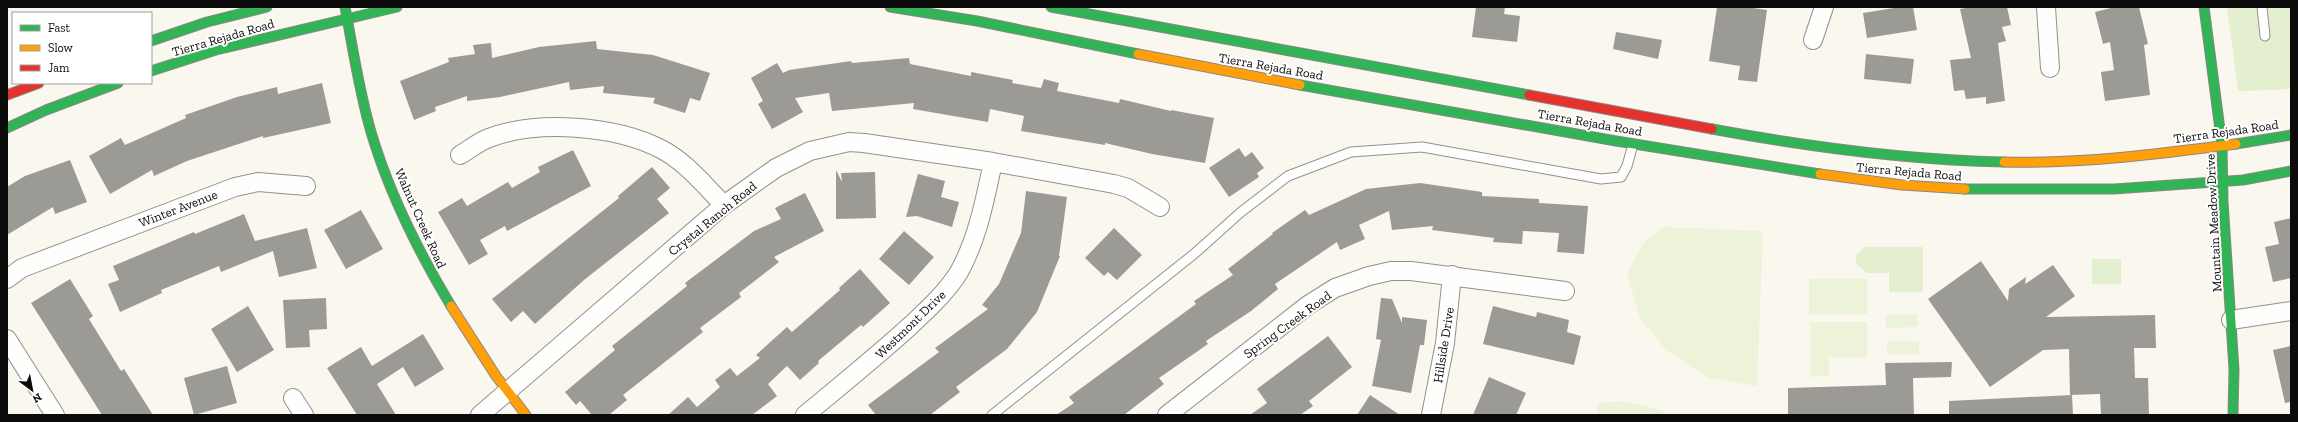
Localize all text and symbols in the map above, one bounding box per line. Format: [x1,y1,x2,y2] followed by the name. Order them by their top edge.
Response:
[12,12,152,84] legend
[170,16,276,60] street label: Tierra Rejada Road
[48,21,71,35] text: Fast
[48,41,74,55] text: Slow
[1217,50,1324,84] street label: Tierra Rejada Road
[48,61,70,75] text: Jam
[1536,106,1643,140] street label: Tierra Rejada Road
[2173,117,2280,147] street label: Tierra Rejada Road
[2202,154,2225,292] street label: Mountain Meadow Drive
[1856,159,1962,185] street label: Tierra Rejada Road
[392,166,449,270] street label: Walnut Creek Road
[665,178,760,259] street label: Crystal Ranch Road
[137,187,220,230] street label: Winter Avenue
[872,287,949,362] street label: Westmont Drive
[1241,288,1334,361] street label: Spring Creek Road
[1430,306,1457,384] street label: Hillside Drive
[12,370,52,410] north arrow
[30,390,44,406] text: N

